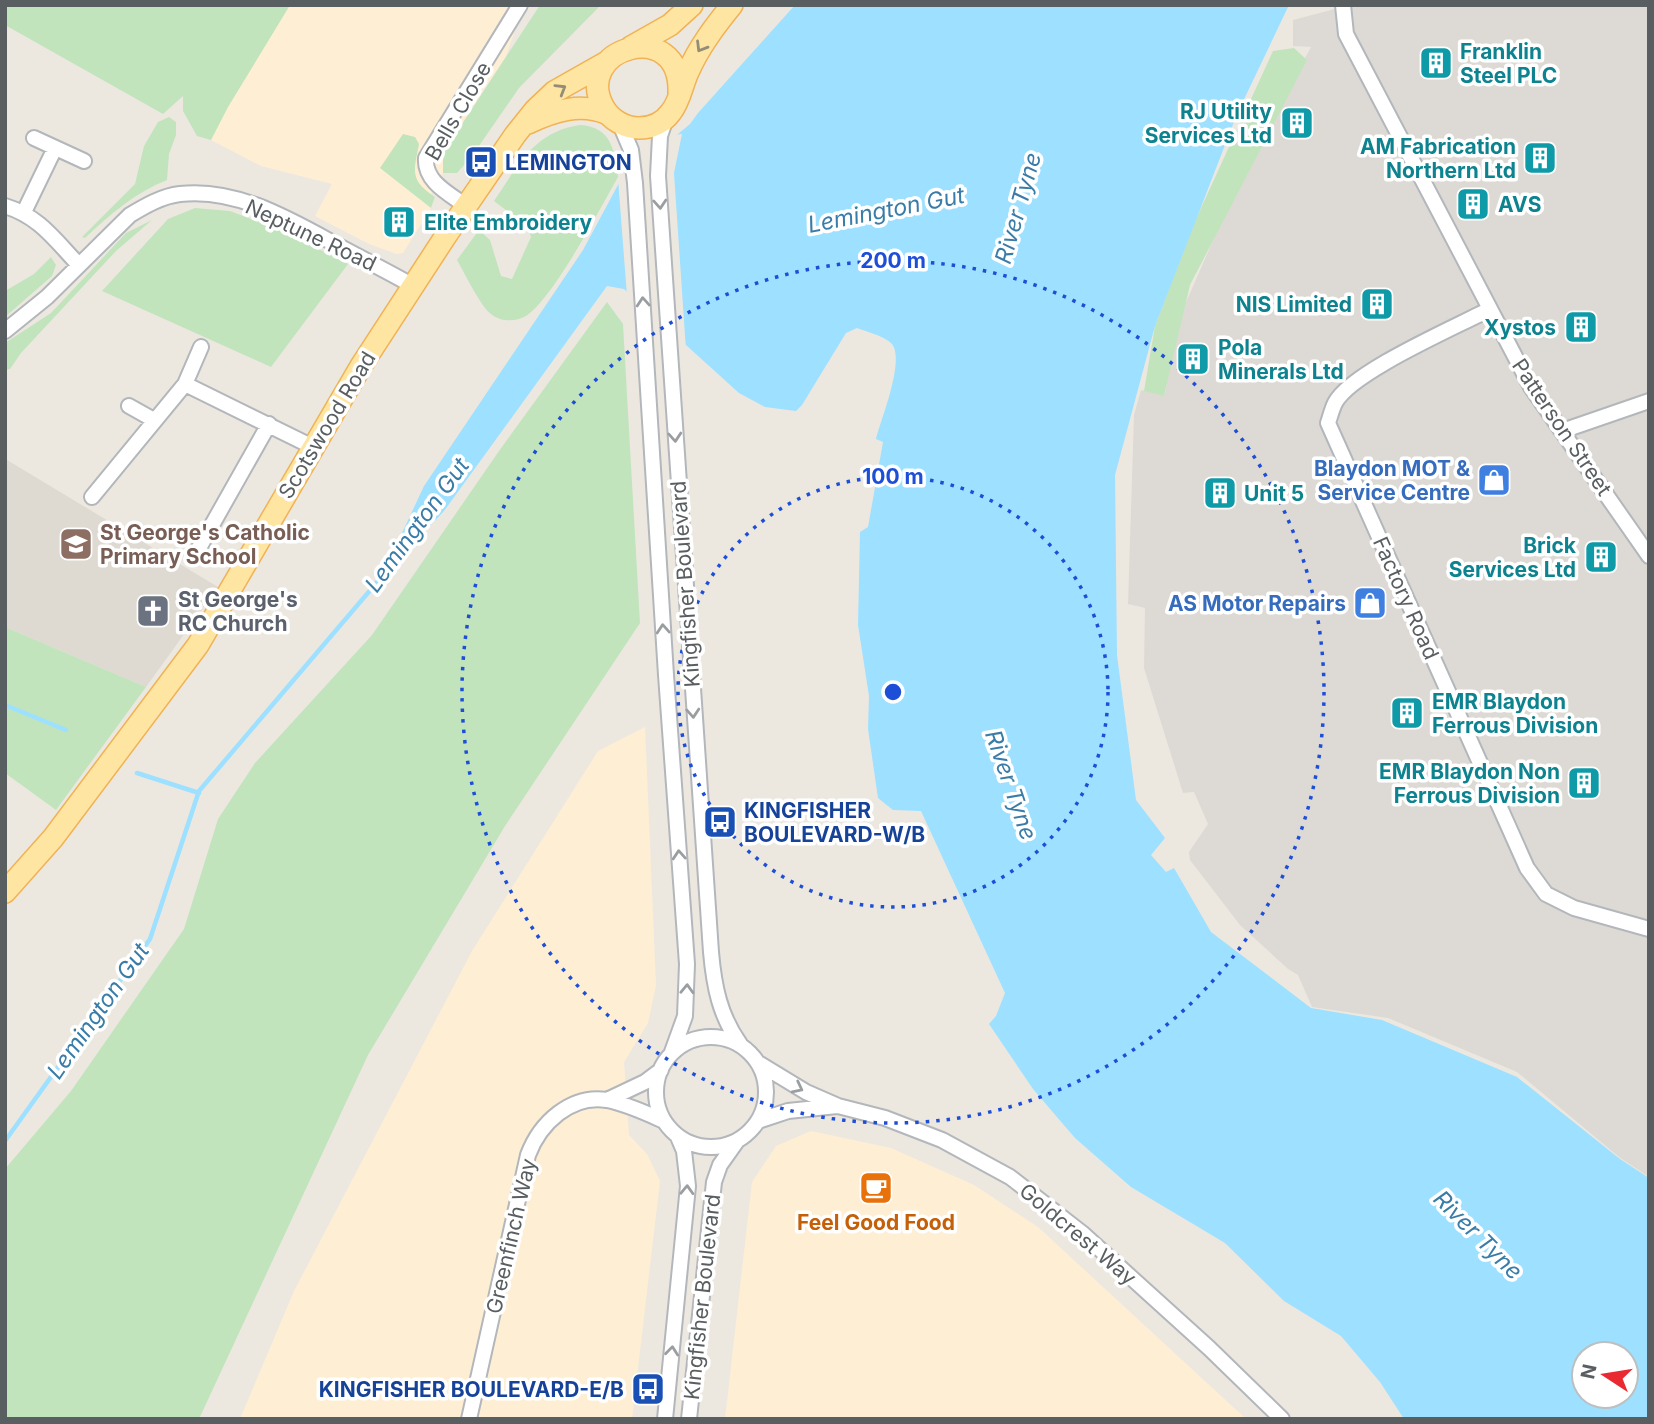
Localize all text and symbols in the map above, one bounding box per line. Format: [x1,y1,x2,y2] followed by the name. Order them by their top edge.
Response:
[697,39,710,52] one-way arrow
[1460,39,1557,88] place label: Franklin Steel PLC
[1417,44,1455,82] building icon: Franklin Steel PLC
[420,57,496,165] street label: Bells Close
[553,84,566,97] one-way arrow
[1145,99,1272,148] place label: RJ Utility Services Ltd
[1278,104,1316,142] building icon: RJ Utility Services Ltd
[1360,134,1516,183] place label: AM Fabrication Northern Ltd
[1521,139,1559,177] building icon: AM Fabrication Northern Ltd
[462,143,500,181] bus stop icon: LEMINGTON
[989,149,1047,267] water label: River Tyne
[505,150,632,175] place label: LEMINGTON
[805,181,967,239] water label: Lemington Gut
[1454,185,1492,223] building icon: AVS
[1498,192,1541,217] place label: AVS
[242,194,380,276] street label: Neptune Road
[652,199,667,210] one-way arrow
[380,203,418,241] building icon: Elite Embroidery
[424,210,593,235] place label: Elite Embroidery
[860,248,926,273] text: 200 m
[1358,285,1396,323] building icon: NIS Limited
[1236,292,1352,317] place label: NIS Limited
[636,296,651,307] one-way arrow
[1562,308,1600,346] building icon: Xystos
[1484,315,1556,340] place label: Xystos
[1218,335,1344,384] place label: Pola Minerals Ltd
[1174,340,1212,378] building icon: Pola Minerals Ltd
[273,347,381,503] street label: Scotswood Road
[1507,354,1617,500] street label: Patterson Street
[667,431,682,442] one-way arrow
[359,452,475,598] water label: Lemington Gut
[1314,456,1471,505] place label: Blaydon MOT & Service Centre
[1475,461,1513,499] shop icon: Blaydon MOT & Service Centre
[862,464,924,489] text: 100 m
[1201,474,1239,512] building icon: Unit 5
[665,480,705,688] street label: Kingfisher Boulevard
[1244,481,1304,506] place label: Unit 5
[100,520,310,569] place label: St George's Catholic Primary School
[57,525,95,563] school or university icon: St George's Catholic Primary School
[1368,533,1444,663] street label: Factory Road
[1449,533,1577,582] place label: Brick Services Ltd
[1582,538,1620,576] building icon: Brick Services Ltd
[1351,584,1389,622] shop icon: AS Motor Repairs
[178,587,298,636] place label: St George's RC Church
[1168,591,1346,616] place label: AS Motor Repairs
[134,592,172,630] church icon: St George's RC Church
[656,623,671,634] one-way arrow
[881,680,905,704] centre of rings
[1432,689,1598,738] place label: EMR Blaydon Ferrous Division
[1388,694,1426,732] building icon: EMR Blaydon Ferrous Division
[686,707,701,718] one-way arrow
[979,726,1043,844] water label: River Tyne
[1379,759,1560,808] place label: EMR Blaydon Non Ferrous Division
[1565,764,1603,802] building icon: EMR Blaydon Non Ferrous Division
[744,798,925,847] place label: KINGFISHER BOULEVARD-W/B
[701,803,739,841] bus stop icon: KINGFISHER BOULEVARD-W/B
[672,850,687,861] one-way arrow
[41,937,155,1084] water label: Lemington Gut
[680,983,695,994] one-way arrow
[791,1079,803,1093] one-way arrow
[481,1156,541,1316] street label: Greenfinch Way
[857,1169,895,1207] cafe icon: Feel Good Food
[1015,1178,1142,1290] street label: Goldcrest Way
[679,1184,694,1195] one-way arrow
[1428,1185,1528,1285] water label: River Tyne
[679,1193,725,1401] street label: Kingfisher Boulevard
[797,1210,955,1235] place label: Feel Good Food
[1570,1340,1640,1410] north arrow
[664,1345,679,1356] one-way arrow
[1576,1362,1602,1381] text: N
[629,1370,667,1408] bus stop icon: KINGFISHER BOULEVARD-E/B
[319,1377,624,1402] place label: KINGFISHER BOULEVARD-E/B

